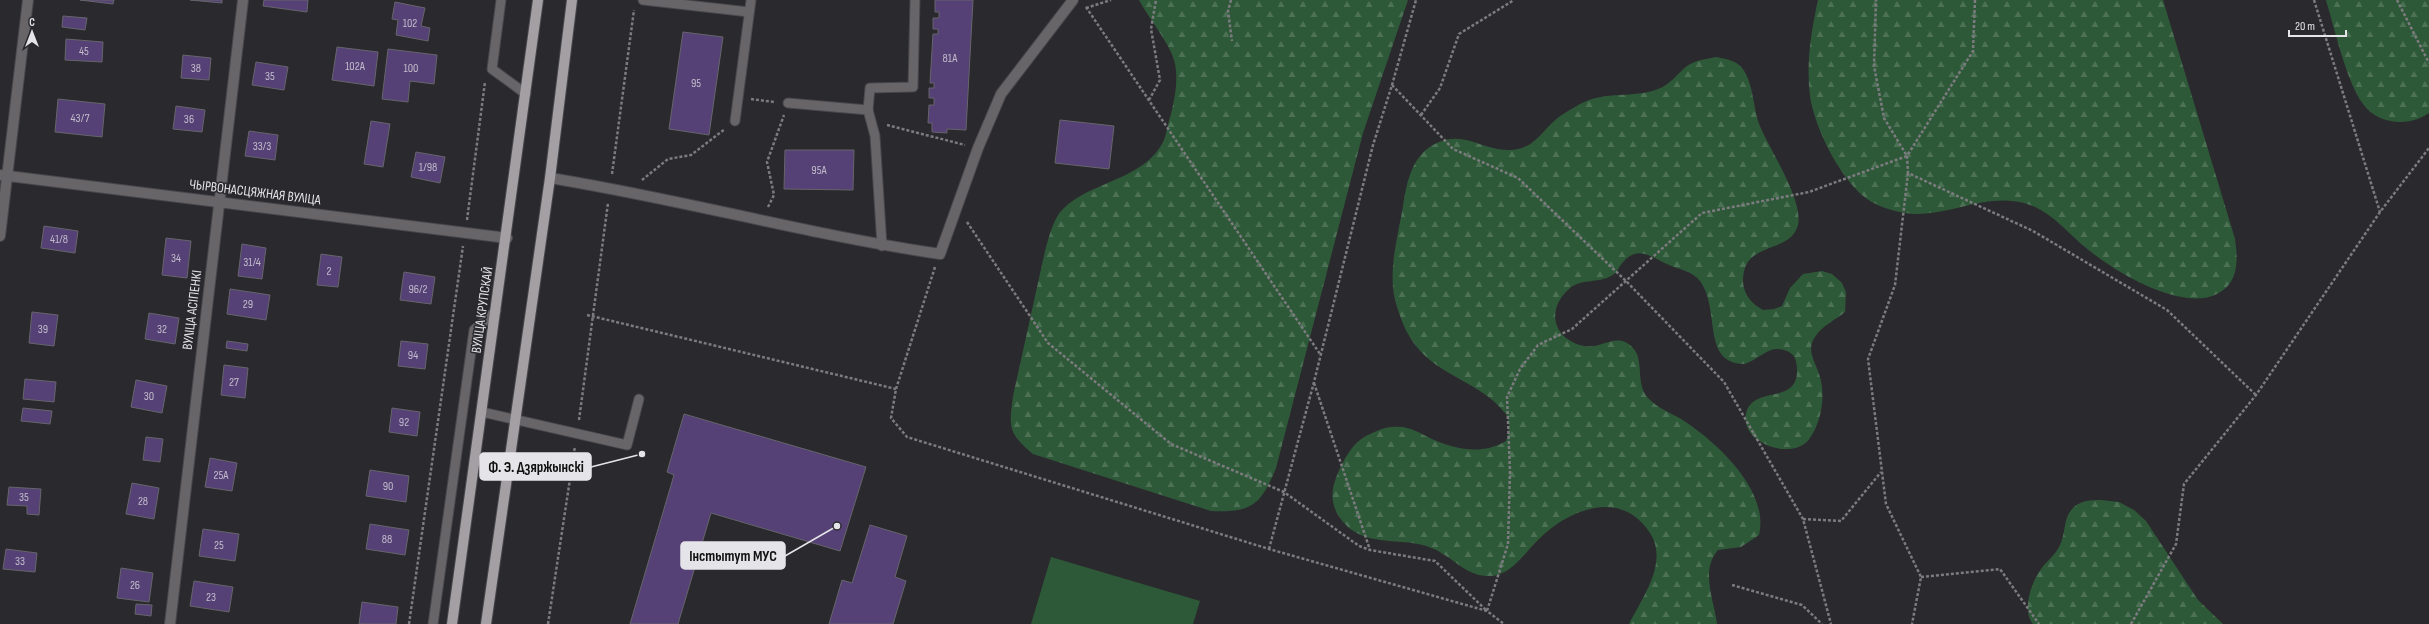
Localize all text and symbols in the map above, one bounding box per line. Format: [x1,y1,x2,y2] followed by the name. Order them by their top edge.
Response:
[12,12,52,52] north arrow
[2289,12,2346,38] scale bar
[29,16,35,29] text: С
[403,16,417,31] house number: 102
[2295,19,2315,34] text: 20 m
[79,44,89,59] house number: 45
[943,51,958,66] house number: 81А
[345,59,366,74] house number: 102А
[191,61,201,76] house number: 38
[404,61,418,76] house number: 100
[265,69,275,84] house number: 35
[691,76,701,91] house number: 95
[71,111,90,126] house number: 43/7
[184,112,194,127] house number: 36
[253,139,271,154] house number: 33/3
[419,160,437,175] house number: 1/98
[811,163,827,178] house number: 95А
[188,176,323,209] street label: ЧЫРВОНАСЦЯЖНАЯ ВУЛІЦА
[50,232,68,247] house number: 41/8
[171,251,181,266] house number: 34
[243,255,261,270] house number: 31/4
[327,264,332,279] house number: 2
[468,266,496,354] street label: ВУЛІЦА КРУПСКАЙ
[179,269,205,351] street label: ВУЛІЦА АСІПЕНКІ
[408,282,428,297] house number: 96/2
[243,297,253,312] house number: 29
[38,322,48,337] house number: 39
[157,322,167,337] house number: 32
[408,348,418,363] house number: 94
[229,375,239,390] house number: 27
[144,389,154,404] house number: 30
[399,415,409,430] house number: 92
[480,453,591,480] callout: Ф. Э. Дзяржынскі
[488,458,584,477] text: Ф. Э. Дзяржынскі
[214,468,229,483] house number: 25А
[383,479,393,494] house number: 90
[19,490,29,505] house number: 35
[138,494,148,509] house number: 28
[382,532,392,547] house number: 88
[214,538,224,553] house number: 25
[681,542,785,569] callout: Інстытут МУС
[689,547,777,566] text: Інстытут МУС
[15,554,25,569] house number: 33
[130,578,140,593] house number: 26
[206,590,216,605] house number: 23

